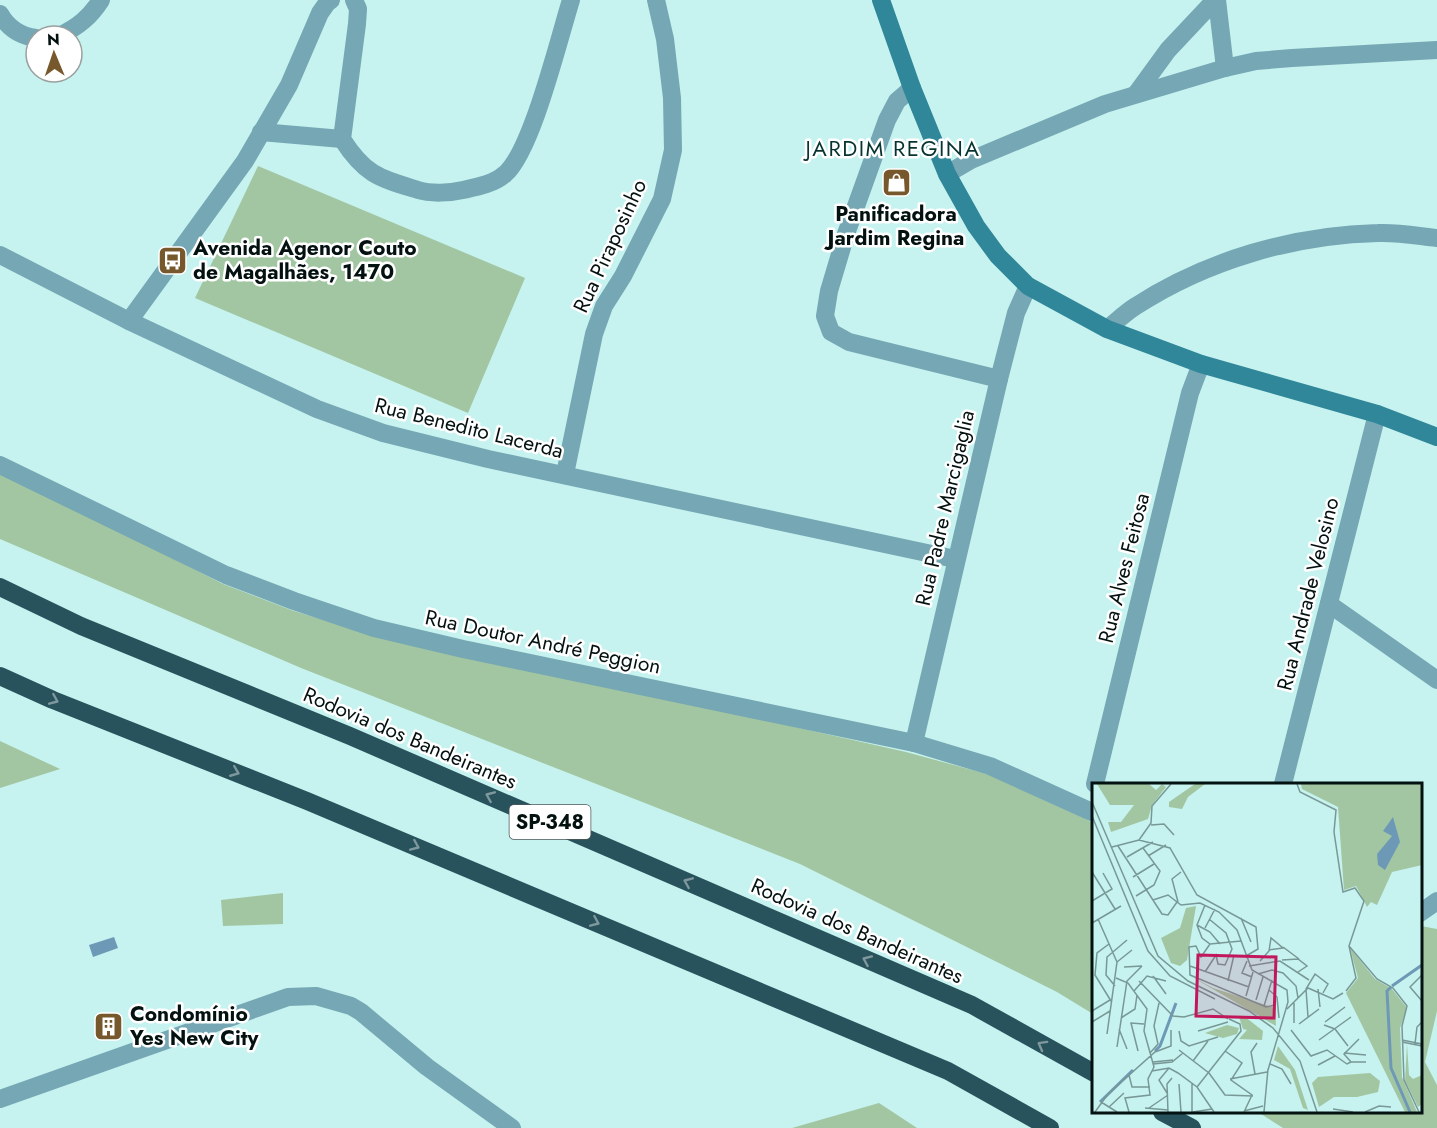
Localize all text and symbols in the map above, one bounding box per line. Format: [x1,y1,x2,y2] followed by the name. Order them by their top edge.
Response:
[24,24,84,84] north arrow
[47,28,60,51] text: N
[803,132,980,164] district label: JARDIM REGINA
[880,167,912,199] shop icon: Panificadora Jardim Regina
[566,174,654,318] street label: Rua Piraposinho
[824,199,964,253] place label: Panificadora Jardim Regina
[192,233,417,287] place label: Avenida Agenor Couto de Magalhães, 1470
[156,244,188,276] bus stop icon: Avenida Agenor Couto de Magalhães, 1470
[372,390,566,466] street label: Rua Benedito Lacerda
[908,407,982,609] street label: Rua Padre Marcigaglia
[1091,490,1157,646] street label: Rua Alves Feitosa
[1269,494,1347,694] street label: Rua Andrade Velosino
[422,602,664,682] street label: Rua Doutor André Peggion
[299,679,521,797] street label: Rodovia dos Bandeirantes
[47,693,58,705] one-way arrow
[228,765,239,777] one-way arrow
[1092,783,1422,1113] inset map
[485,791,496,803] one-way arrow
[510,805,590,839] road number: SP-348
[409,839,420,851] one-way arrow
[746,871,968,991] street label: Rodovia dos Bandeirantes
[684,877,695,889] one-way arrow
[588,915,599,927] one-way arrow
[863,955,874,967] one-way arrow
[129,999,260,1053] place label: Condomínio Yes New City
[93,1010,125,1042] building icon: Condomínio Yes New City
[1038,1041,1049,1052] one-way arrow

